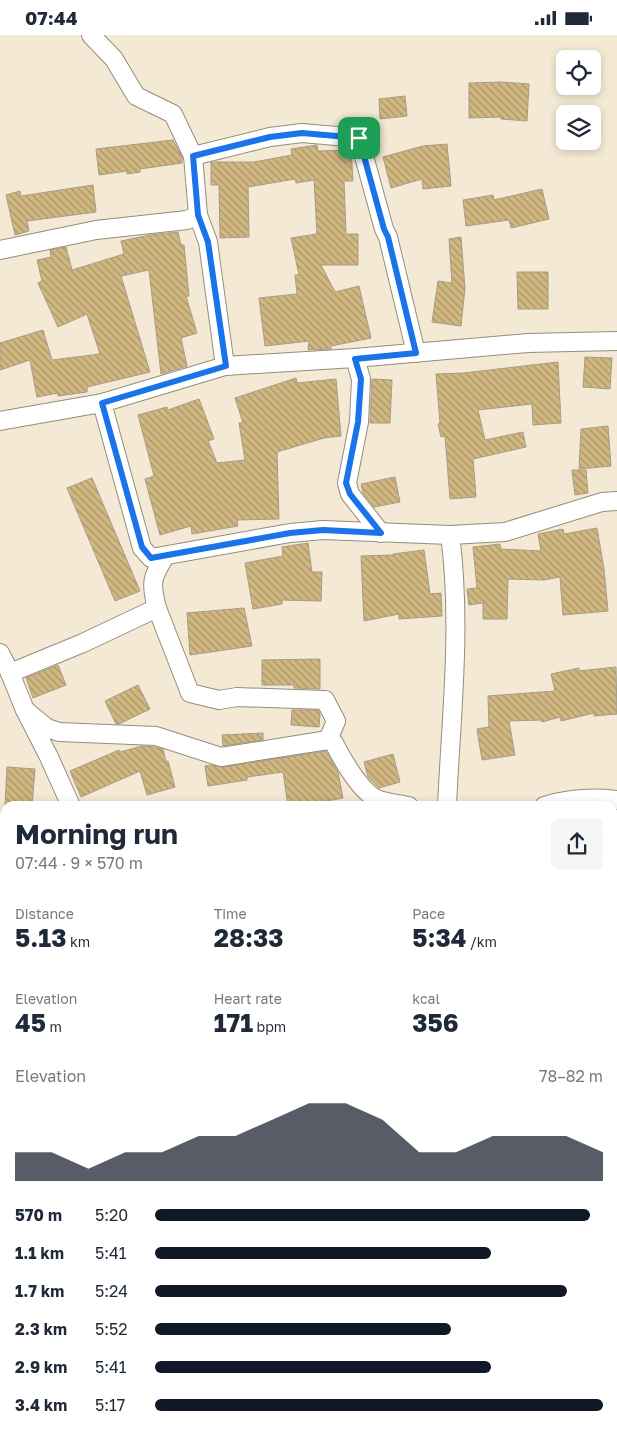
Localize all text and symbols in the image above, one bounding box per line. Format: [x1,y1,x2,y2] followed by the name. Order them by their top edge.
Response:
[25,6,78,29] text: 07:44
[556,50,601,150] map controls
[556,50,601,95] button: locate
[556,105,601,150] button: layers
[338,117,380,159] pin
[345,124,373,152] icon: arrive
[15,817,178,850] text: Morning run
[551,818,603,870] button: share
[15,853,143,873] text: 07:44 · 9 × 570 m
[15,905,74,922] text: Distance
[214,905,247,922] text: Time
[412,905,445,922] text: Pace
[15,922,66,953] text: 5.13
[214,922,283,953] text: 28:33
[412,922,466,953] text: 5:34
[66,933,90,950] text: km
[466,933,497,950] text: /km
[15,990,77,1007] text: Elevation
[214,990,282,1007] text: Heart rate
[412,990,440,1007] text: kcal
[15,1007,46,1038] text: 45
[214,1007,253,1038] text: 171
[412,1007,459,1038] text: 356
[46,1018,62,1035] text: m
[253,1018,286,1035] text: bpm
[15,1066,86,1086] text: Elevation
[539,1066,603,1086] text: 78–82 m
[15,1205,62,1225] text: 570 m
[95,1205,128,1225] text: 5:20
[15,1243,64,1263] text: 1.1 km
[95,1243,127,1263] text: 5:41
[15,1281,64,1301] text: 1.7 km
[95,1281,128,1301] text: 5:24
[15,1319,67,1339] text: 2.3 km
[95,1319,128,1339] text: 5:52
[15,1357,67,1377] text: 2.9 km
[95,1357,127,1377] text: 5:41
[15,1395,67,1415] text: 3.4 km
[95,1395,125,1415] text: 5:17

